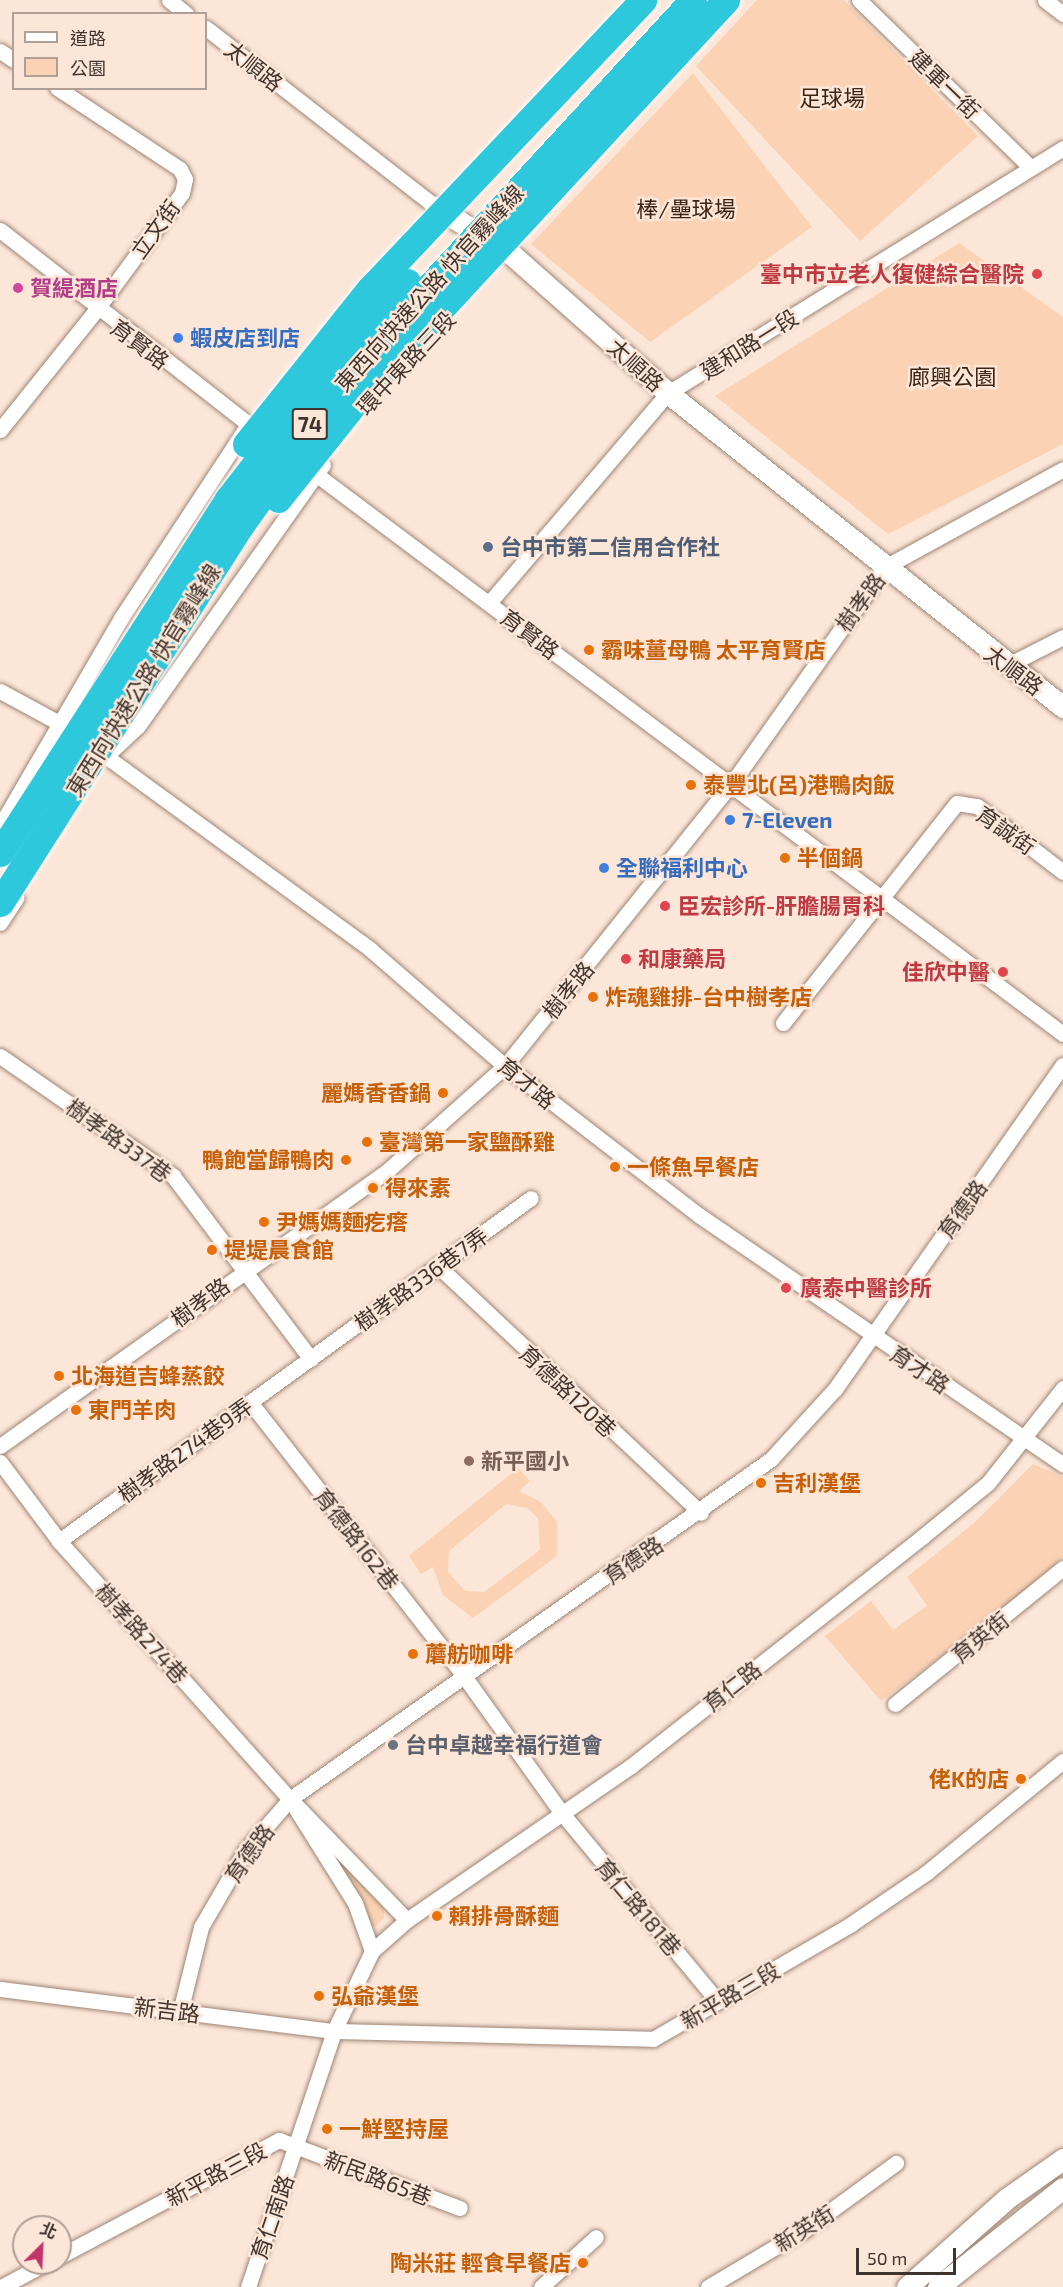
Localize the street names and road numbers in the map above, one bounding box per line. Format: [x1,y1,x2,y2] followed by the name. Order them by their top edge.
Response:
[220,35,288,97] street label: 太順路
[904,44,986,124] street label: 建軍一街
[329,179,529,397] street label: 東西向快速公路 快官霧峰線
[125,195,185,263] street label: 立文街
[695,304,803,384] street label: 建和路一段
[351,306,461,420] street label: 環中東路三段
[106,314,174,374] street label: 育賢路
[603,333,669,397] street label: 太順路
[290,406,330,442] road number: 74
[61,559,225,801] street label: 東西向快速公路 快官霧峰線
[830,568,890,636] street label: 樹孝路
[496,604,564,664] street label: 育賢路
[980,640,1048,700] street label: 太順路
[971,800,1041,860] street label: 育誠街
[537,956,599,1024] street label: 樹孝路
[493,1052,561,1114] street label: 育才路
[61,1093,177,1187] street label: 樹孝路337巷
[932,1175,992,1243] street label: 育德路
[349,1222,493,1336] street label: 樹孝路336巷7弄
[166,1272,234,1332] street label: 樹孝路
[514,1340,622,1442] street label: 育德路120巷
[885,1340,955,1398] street label: 育才路
[113,1392,257,1508] street label: 樹孝路274巷9弄
[309,1483,405,1595] street label: 育德路162巷
[598,1531,668,1589] street label: 育德路
[90,1578,194,1688] street label: 樹孝路274巷
[946,1606,1014,1668] street label: 育英街
[698,1655,766,1717] street label: 育仁路
[219,1819,279,1887] street label: 育德路
[591,1853,687,1961] street label: 育仁路181巷
[676,1956,784,2034] street label: 新平路三段
[133,1993,201,2027] street label: 新吉路
[161,2137,271,2211] street label: 新平路三段
[321,2146,435,2210] street label: 新民路65巷
[245,2171,299,2263] street label: 育仁南路
[769,2199,839,2257] street label: 新英街

